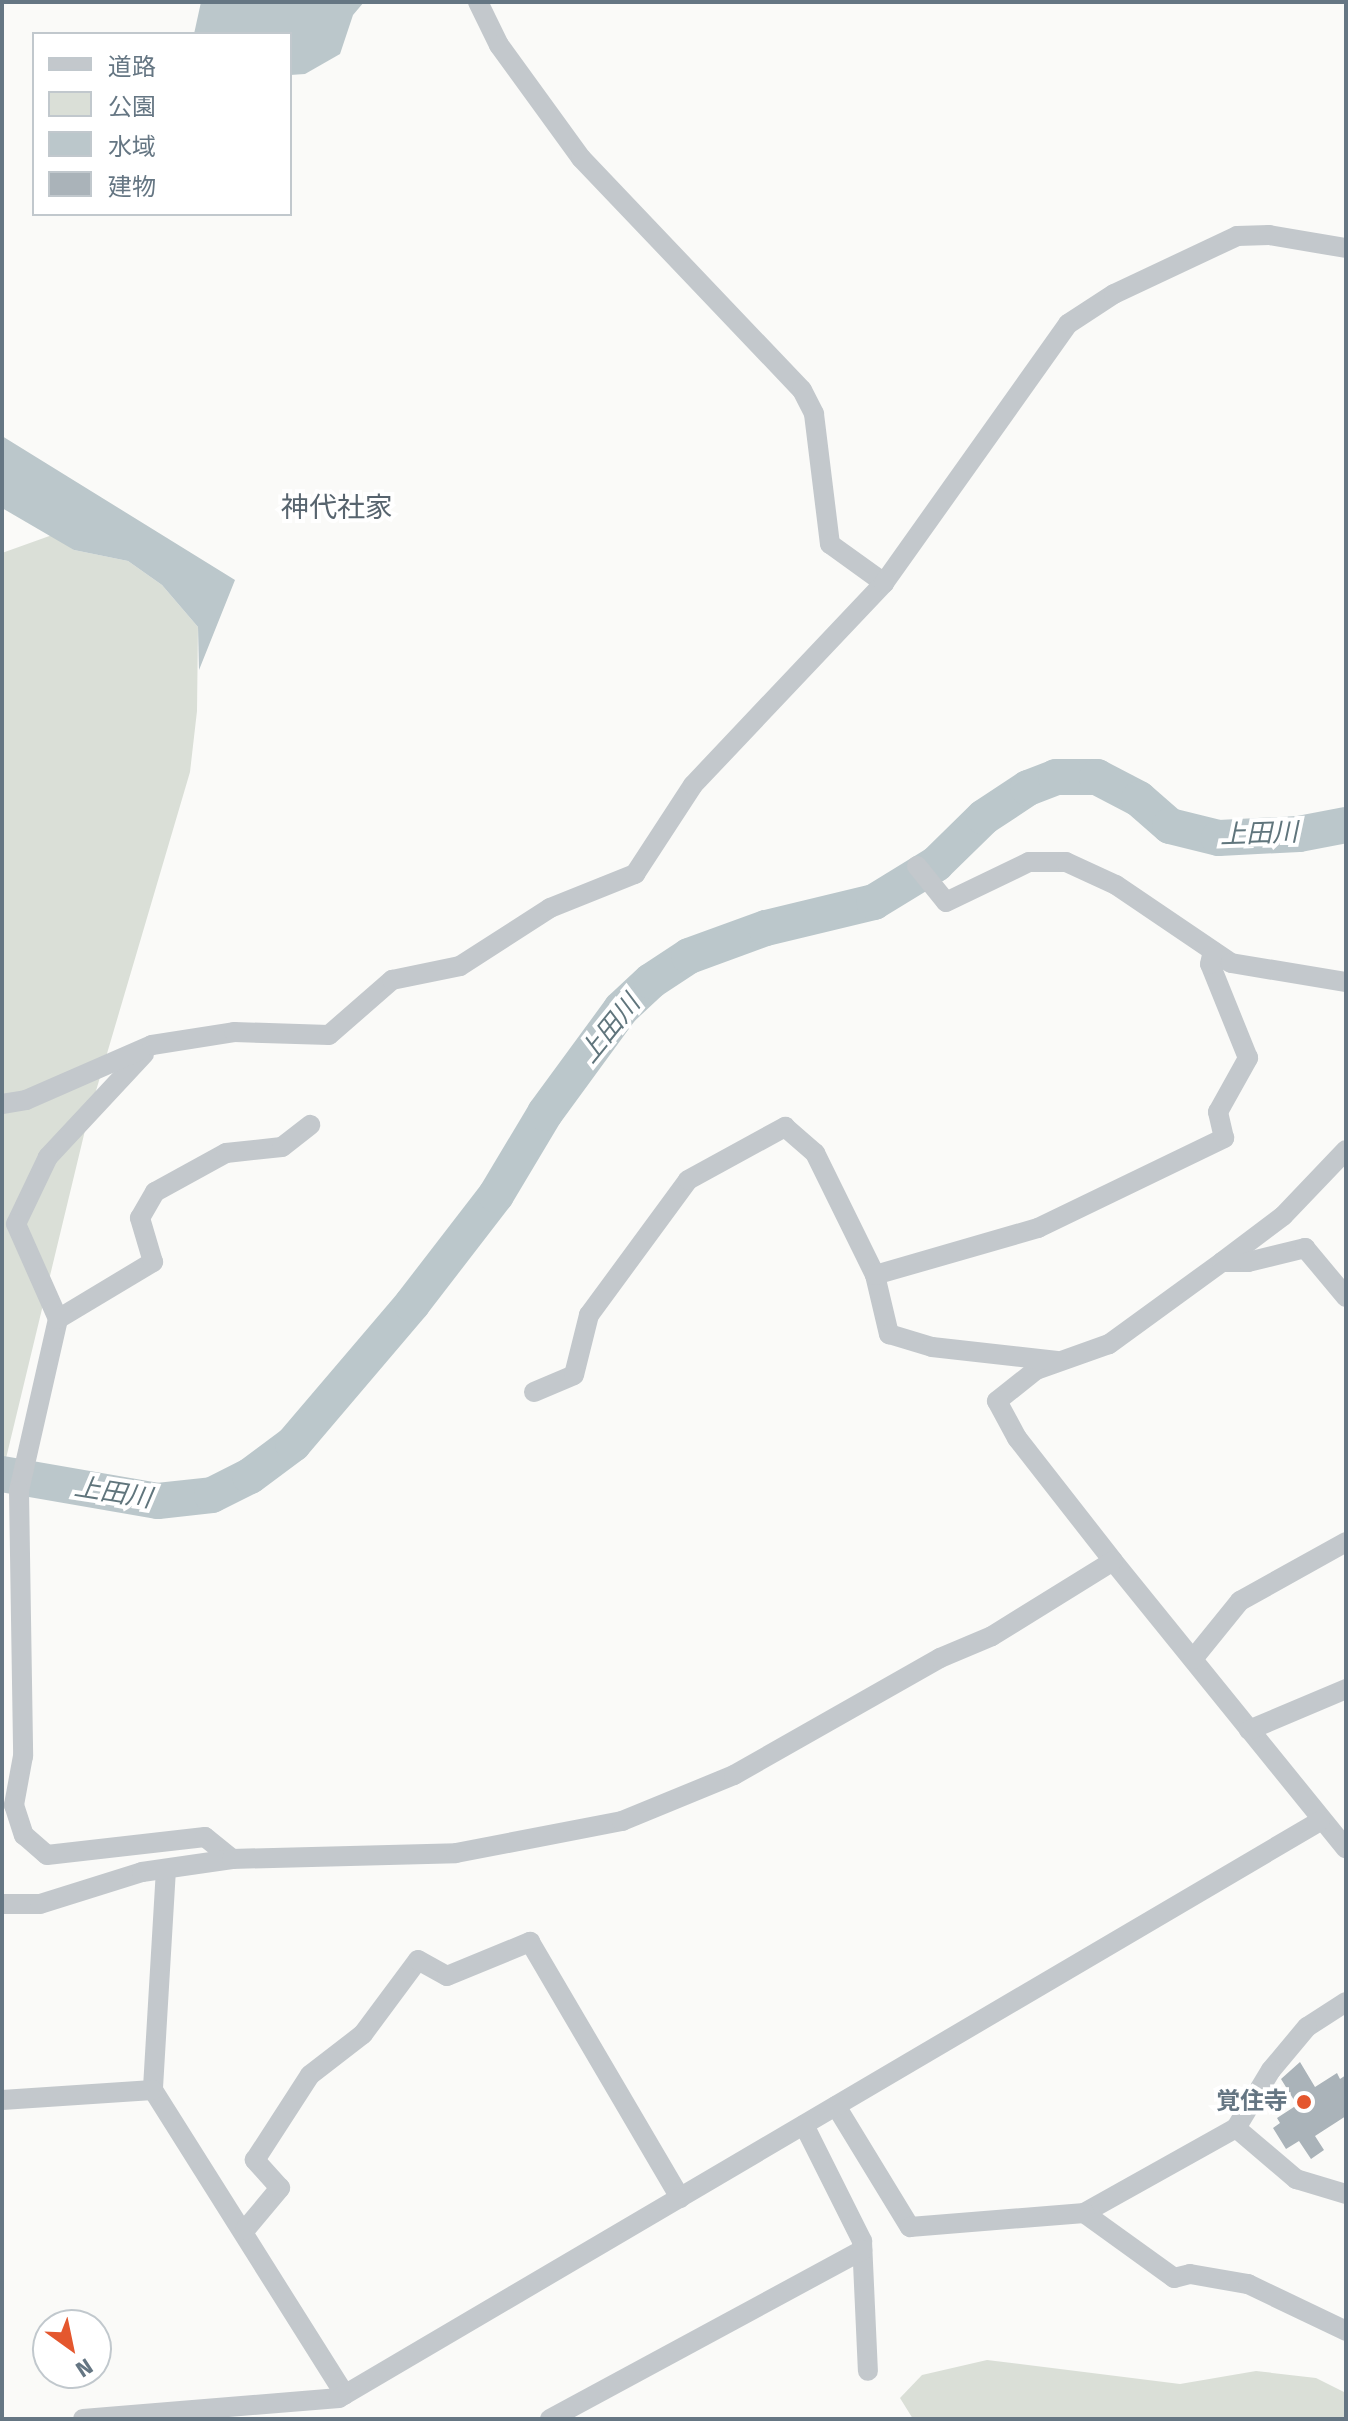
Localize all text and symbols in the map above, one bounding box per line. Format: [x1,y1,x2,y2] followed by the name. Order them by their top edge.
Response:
[32,32,292,216] legend
[108,53,156,81] text: 道路
[108,93,156,121] text: 公園
[108,133,156,161] text: 水域
[108,173,156,201] text: 建物
[281,491,393,525] district label: 神代社家
[1219,817,1299,851] water label: 上田川
[573,989,647,1069] water label: 上田川
[72,1471,154,1515] water label: 上田川
[1216,2088,1288,2116] place label: 覚住寺
[1295,2093,1313,2111] marker: 覚住寺
[32,2309,112,2389] north arrow
[71,2353,98,2383] text: N

